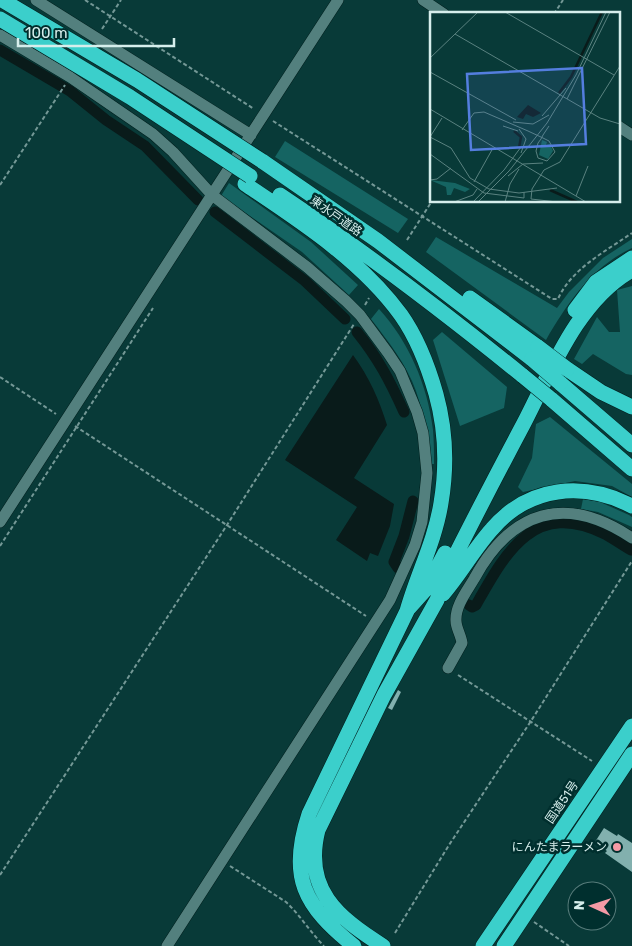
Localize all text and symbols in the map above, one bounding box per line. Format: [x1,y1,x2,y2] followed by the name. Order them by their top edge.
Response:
[430,12,620,202] inset map
[18,15,174,47] scale bar
[25,24,67,42] text: 100 m
[307,193,365,239] street label: 東水戸道路
[543,778,581,826] street label: 国道51号
[512,840,607,854] place label: にんたまラーメン
[611,841,623,853] marker: にんたまラーメン
[567,881,617,931] north arrow
[571,900,588,911] text: N

